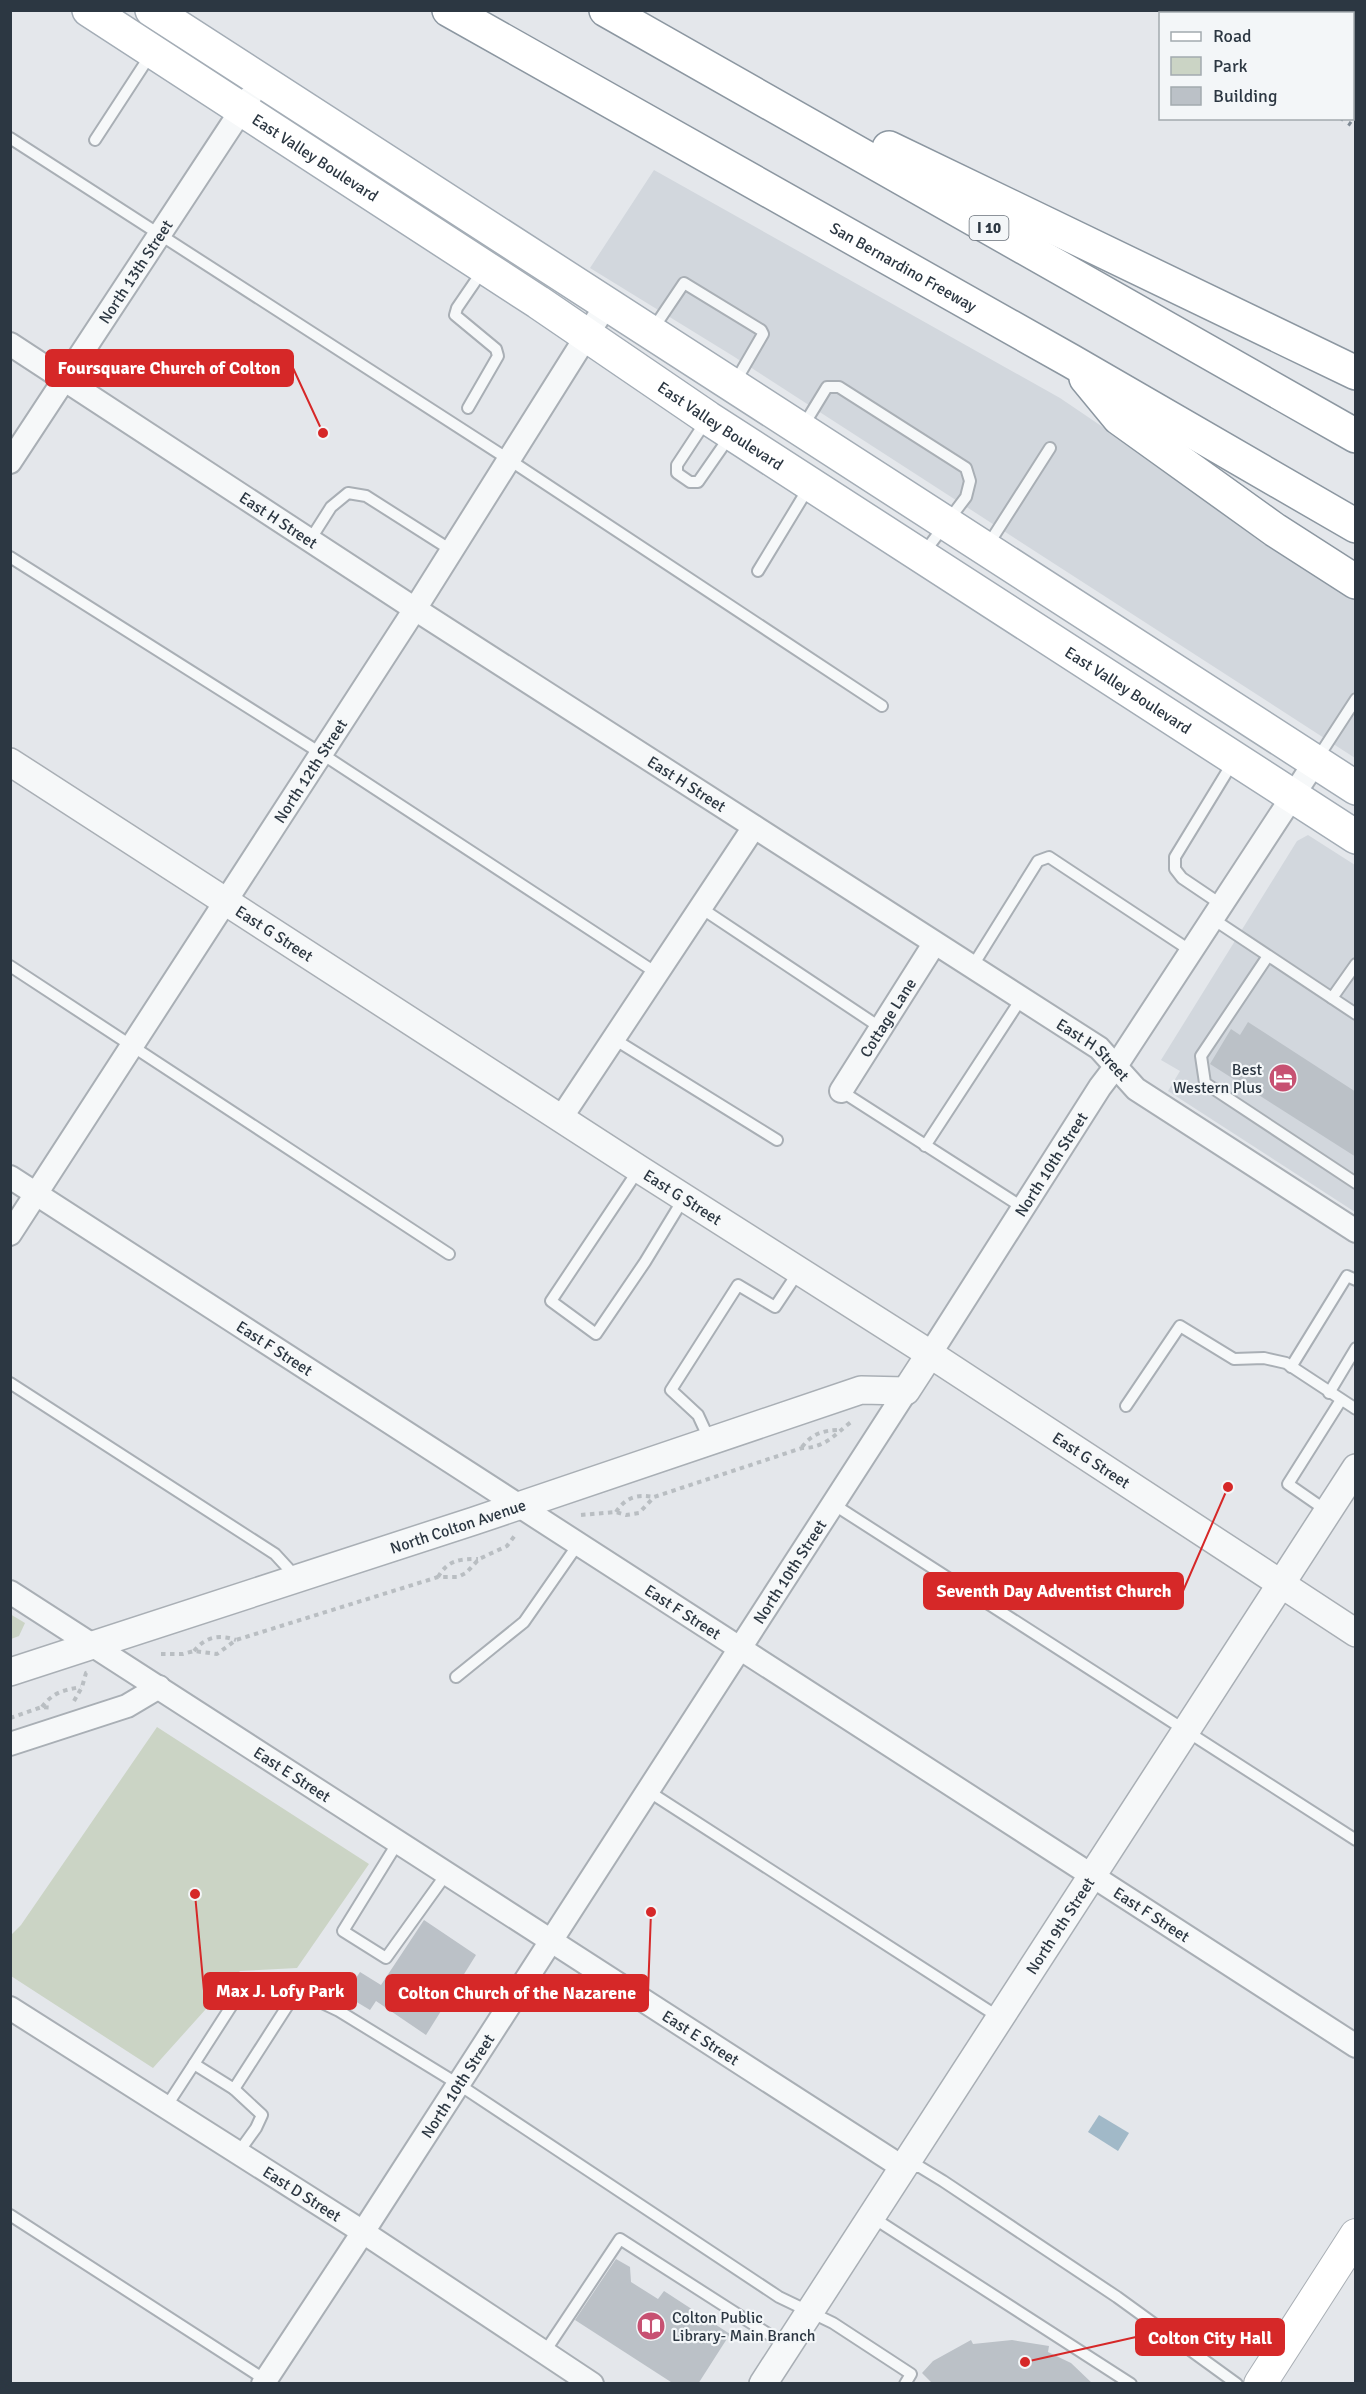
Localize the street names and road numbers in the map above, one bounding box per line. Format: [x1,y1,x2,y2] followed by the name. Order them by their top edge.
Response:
[248,110,382,206] street label: East Valley Boulevard
[95,216,178,328] street label: North 13th Street
[970,216,1008,240] road number: I 10
[826,218,980,317] street label: San Bernardino Freeway
[653,377,787,475] street label: East Valley Boulevard
[235,488,321,554] street label: East H Street
[1061,642,1195,739] street label: East Valley Boulevard
[270,715,352,827] street label: North 12th Street
[643,752,730,817] street label: East H Street
[231,901,317,967] street label: East G Street
[856,975,921,1061] street label: Cottage Lane
[1052,1014,1133,1086] street label: East H Street
[1011,1108,1093,1221] street label: North 10th Street
[639,1165,725,1230] street label: East G Street
[232,1317,316,1381] street label: East F Street
[1048,1428,1134,1493] street label: East G Street
[388,1495,529,1559] street label: North Colton Avenue
[749,1516,831,1628] street label: North 10th Street
[640,1580,725,1644] street label: East F Street
[250,1743,334,1807] street label: East E Street
[1022,1874,1099,1978] street label: North 9th Street
[1109,1883,1193,1947] street label: East F Street
[658,2006,743,2071] street label: East E Street
[417,2030,499,2142] street label: North 10th Street
[259,2162,345,2227] street label: East D Street

